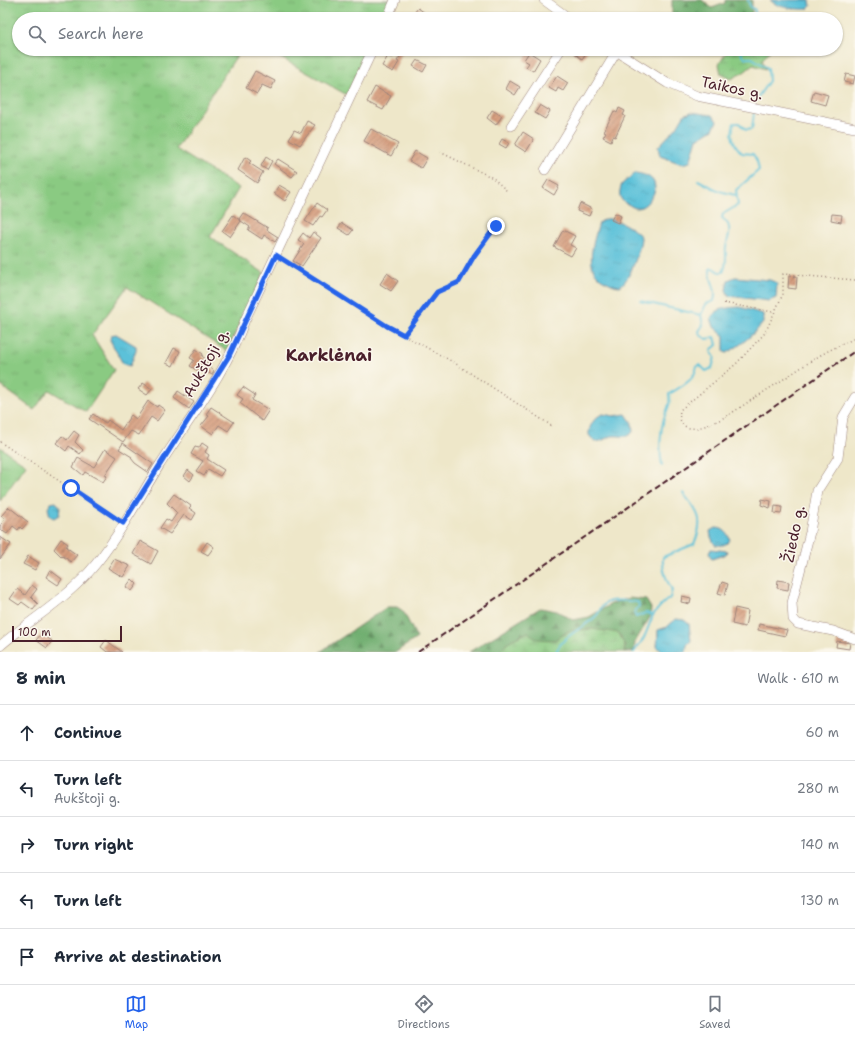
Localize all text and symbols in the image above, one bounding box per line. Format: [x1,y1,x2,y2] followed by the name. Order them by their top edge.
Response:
[12,12,843,56] search box
[26,23,48,45] icon: search
[58,24,144,44] text: Search here
[699,72,765,104] street label: Taikos g.
[487,217,505,235] route end
[178,325,234,401] street label: Aukštoji g.
[286,344,372,366] district label: Karklėnai
[62,479,80,497] route start
[777,503,810,564] street label: Žiedo g.
[12,624,122,643] scale bar
[18,625,51,640] text: 100 m
[16,667,66,689] text: 8 min
[757,670,839,687] text: Walk · 610 m
[16,722,38,744] icon: ahead
[54,723,122,743] text: Continue
[806,724,839,741] text: 60 m
[54,770,122,790] text: Turn left
[16,778,38,800] icon: left
[797,780,839,797] text: 280 m
[54,790,120,807] text: Aukštoji g.
[16,834,38,856] icon: right
[54,835,134,855] text: Turn right
[800,836,839,853] text: 140 m
[16,890,38,912] icon: left
[54,891,122,911] text: Turn left
[801,892,839,909] text: 130 m
[16,946,38,968] icon: arrive
[54,947,222,967] text: Arrive at destination
[125,993,148,1032] tab: Map
[397,993,450,1032] tab: Directions
[699,993,730,1032] tab: Saved

